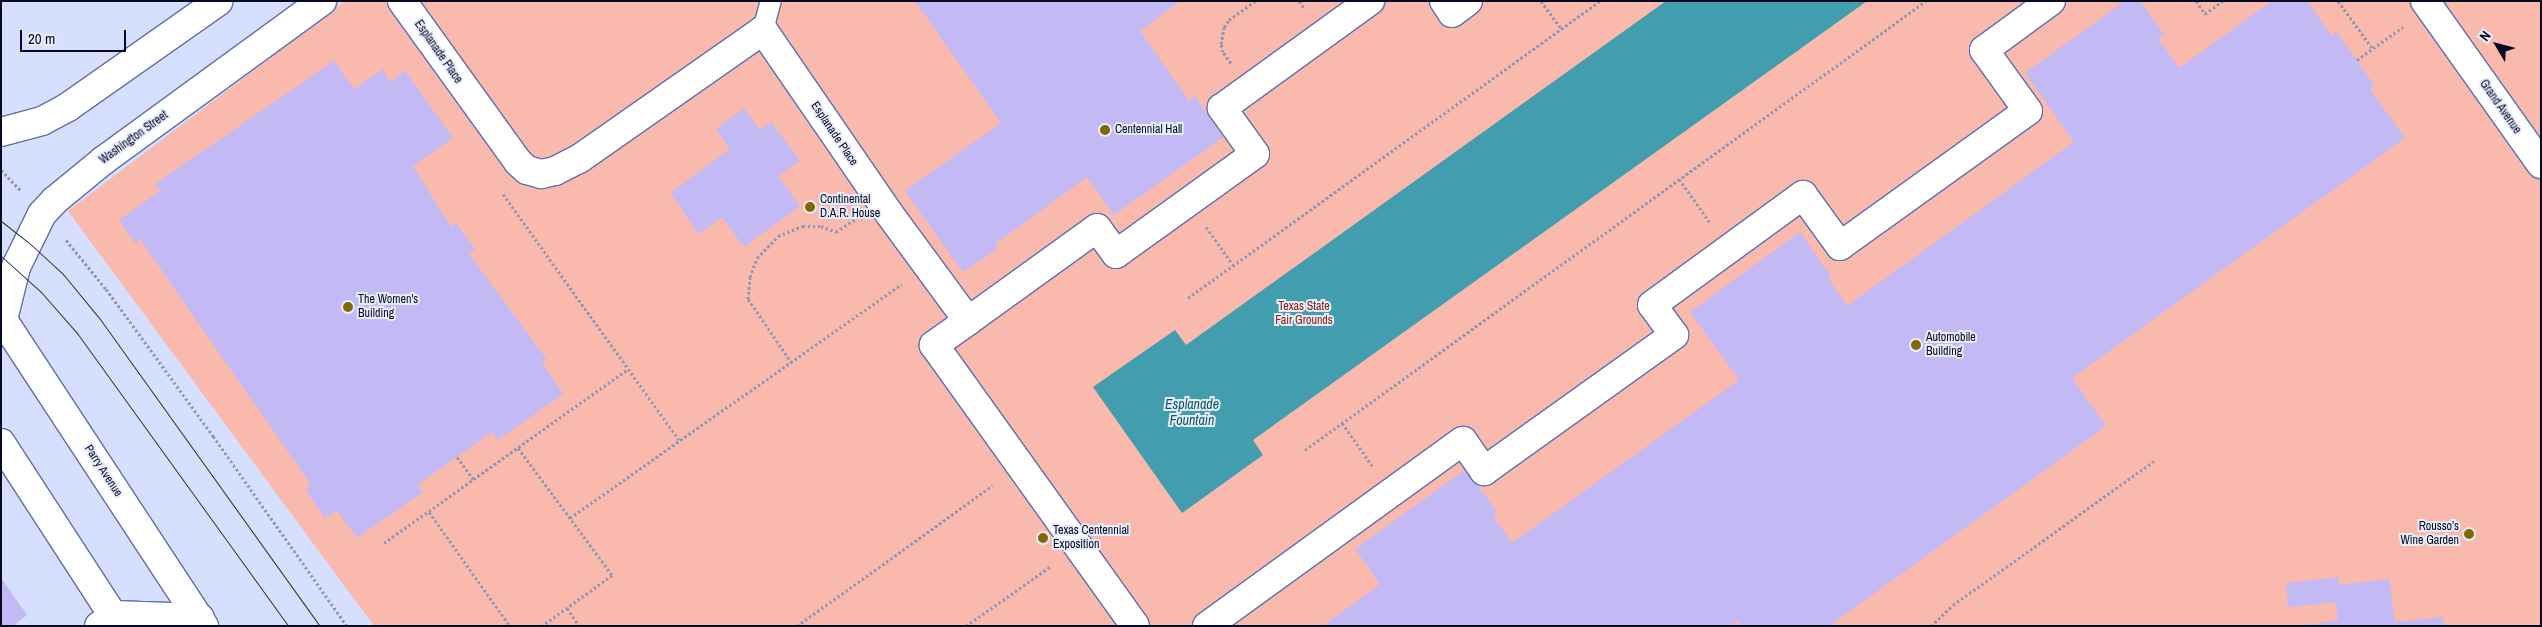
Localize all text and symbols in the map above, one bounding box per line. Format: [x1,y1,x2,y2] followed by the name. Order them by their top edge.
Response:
[411,18,465,86] street label: Esplanade Place
[22,20,129,52] scale bar
[2472,20,2522,70] north arrow
[2475,27,2495,45] text: N
[28,28,55,49] text: 20 m
[2476,77,2524,137] street label: Grand Avenue
[807,99,861,169] street label: Esplanade Place
[97,108,171,168] street label: Washington Street
[1115,123,1182,137] place label: Centennial Hall
[1099,124,1111,136] marker: Centennial Hall
[820,193,880,221] place label: Continental D.A.R. House
[804,201,816,213] marker: Continental D.A.R. House
[358,293,418,321] place label: The Women's Building
[1275,300,1333,328] park label: Texas State Fair Grounds
[342,301,354,313] marker: The Women's Building
[1926,331,1976,359] place label: Automobile Building
[1910,339,1922,351] marker: Automobile Building
[1165,396,1219,428] water label: Esplanade Fountain
[81,442,125,500] street label: Parry Avenue
[2400,520,2459,548] place label: Rousso’s Wine Garden
[1053,524,1129,552] place label: Texas Centennial Exposition
[2463,528,2475,540] marker: Rousso’s Wine Garden
[1037,532,1049,544] marker: Texas Centennial Exposition

